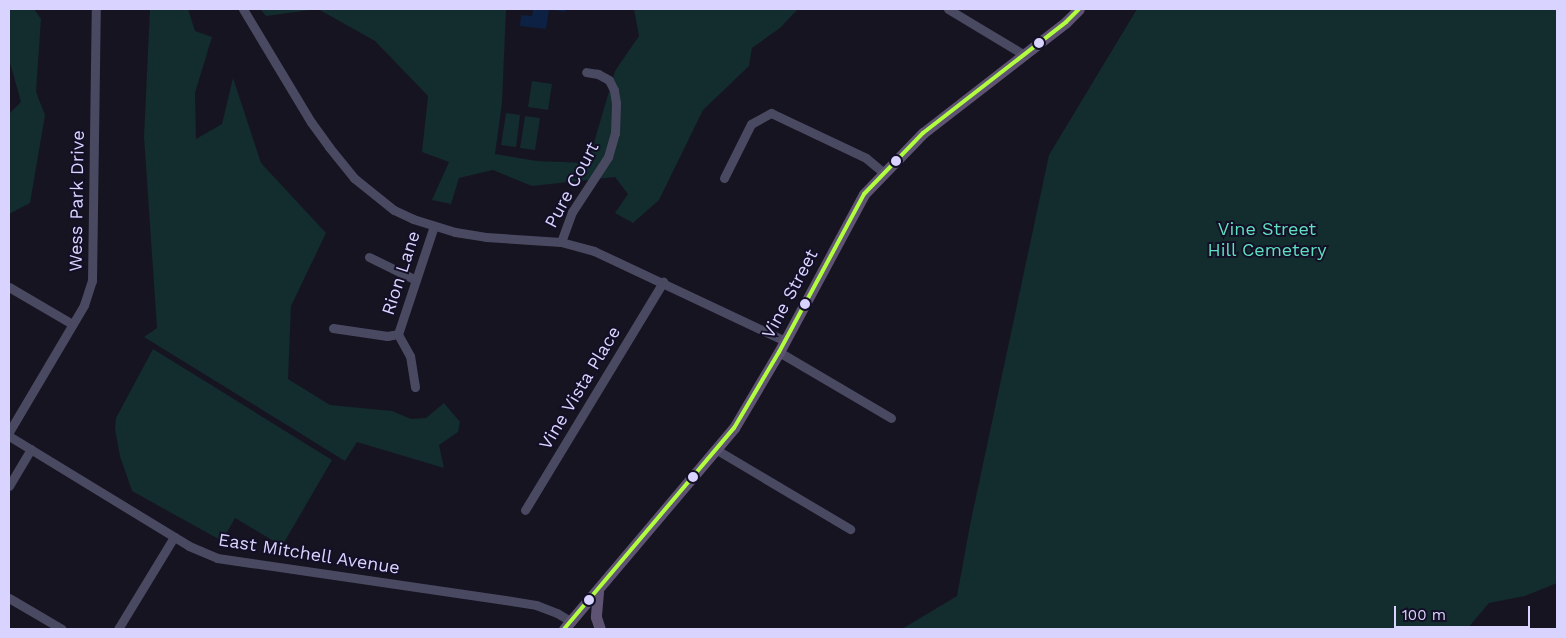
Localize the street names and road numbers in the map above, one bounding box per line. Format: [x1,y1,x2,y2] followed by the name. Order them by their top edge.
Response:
[65,130,89,272] street label: Wess Park Drive
[540,138,604,232] street label: Pure Court
[377,228,425,318] street label: Rion Lane
[757,246,823,342] street label: Vine Street
[534,322,626,454] street label: Vine Vista Place
[216,529,402,579] street label: East Mitchell Avenue

